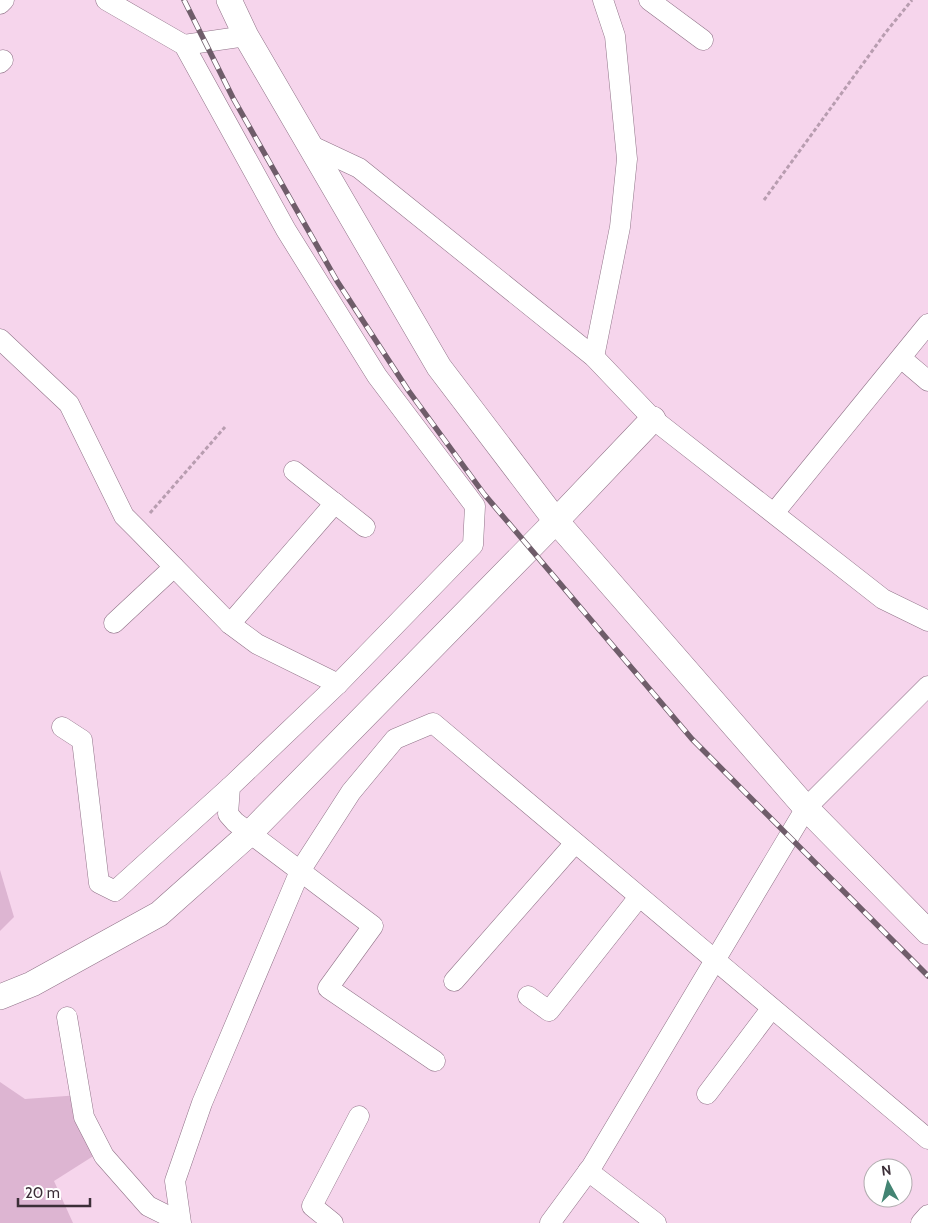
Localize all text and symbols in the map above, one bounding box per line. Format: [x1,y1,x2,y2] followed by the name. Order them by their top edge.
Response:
[863,1158,913,1208] north arrow
[880,1161,892,1180] text: N
[18,1176,90,1208] scale bar
[25,1184,60,1202] text: 20 m

